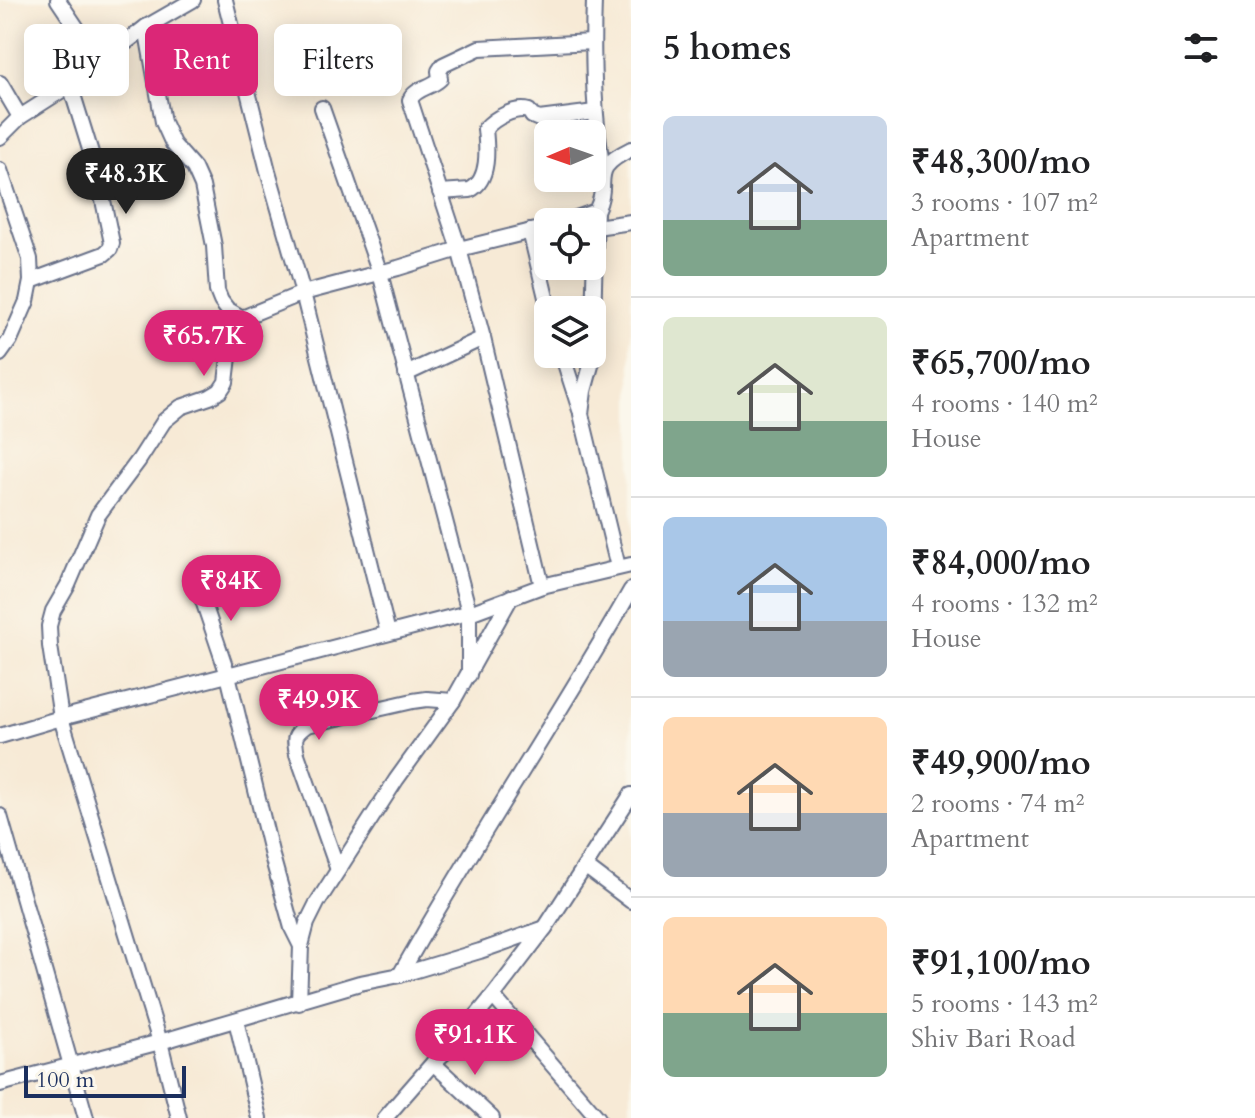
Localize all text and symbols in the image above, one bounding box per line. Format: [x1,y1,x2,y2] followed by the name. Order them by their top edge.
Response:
[24,24,129,96] chip: Buy
[145,24,258,96] chip: Rent
[274,24,402,96] chip: Filters
[663,25,791,71] text: 5 homes
[1179,26,1223,70] icon: filters
[534,120,606,192] north arrow
[534,120,606,368] map controls
[911,139,1091,185] text: ₹48,300/mo
[61,148,191,216] pin: ₹48.3K
[727,148,823,244] icon: home
[84,156,168,191] text: ₹48.3K
[911,185,1098,220] text: 3 rooms · 107 m²
[534,208,606,280] button: locate
[911,220,1029,255] text: Apartment
[534,296,606,368] button: layers
[139,310,269,378] pin: ₹65.7K
[162,318,246,353] text: ₹65.7K
[911,340,1091,386] text: ₹65,700/mo
[727,349,823,445] icon: home
[911,386,1098,421] text: 4 rooms · 140 m²
[911,421,982,456] text: House
[911,540,1091,586] text: ₹84,000/mo
[727,549,823,645] icon: home
[184,555,278,623] pin: ₹84K
[200,563,262,598] text: ₹84K
[911,586,1098,621] text: 4 rooms · 132 m²
[911,621,982,656] text: House
[254,674,384,742] pin: ₹49.9K
[277,682,361,717] text: ₹49.9K
[911,740,1091,786] text: ₹49,900/mo
[727,749,823,845] icon: home
[911,786,1084,821] text: 2 rooms · 74 m²
[911,821,1029,856] text: Apartment
[911,940,1091,986] text: ₹91,100/mo
[727,949,823,1045] icon: home
[911,986,1098,1021] text: 5 rooms · 143 m²
[410,1009,540,1077] pin: ₹91.1K
[433,1017,517,1052] text: ₹91.1K
[911,1021,1076,1056] text: Shiv Bari Road
[24,1062,186,1098] scale bar
[36,1065,94,1095] text: 100 m

